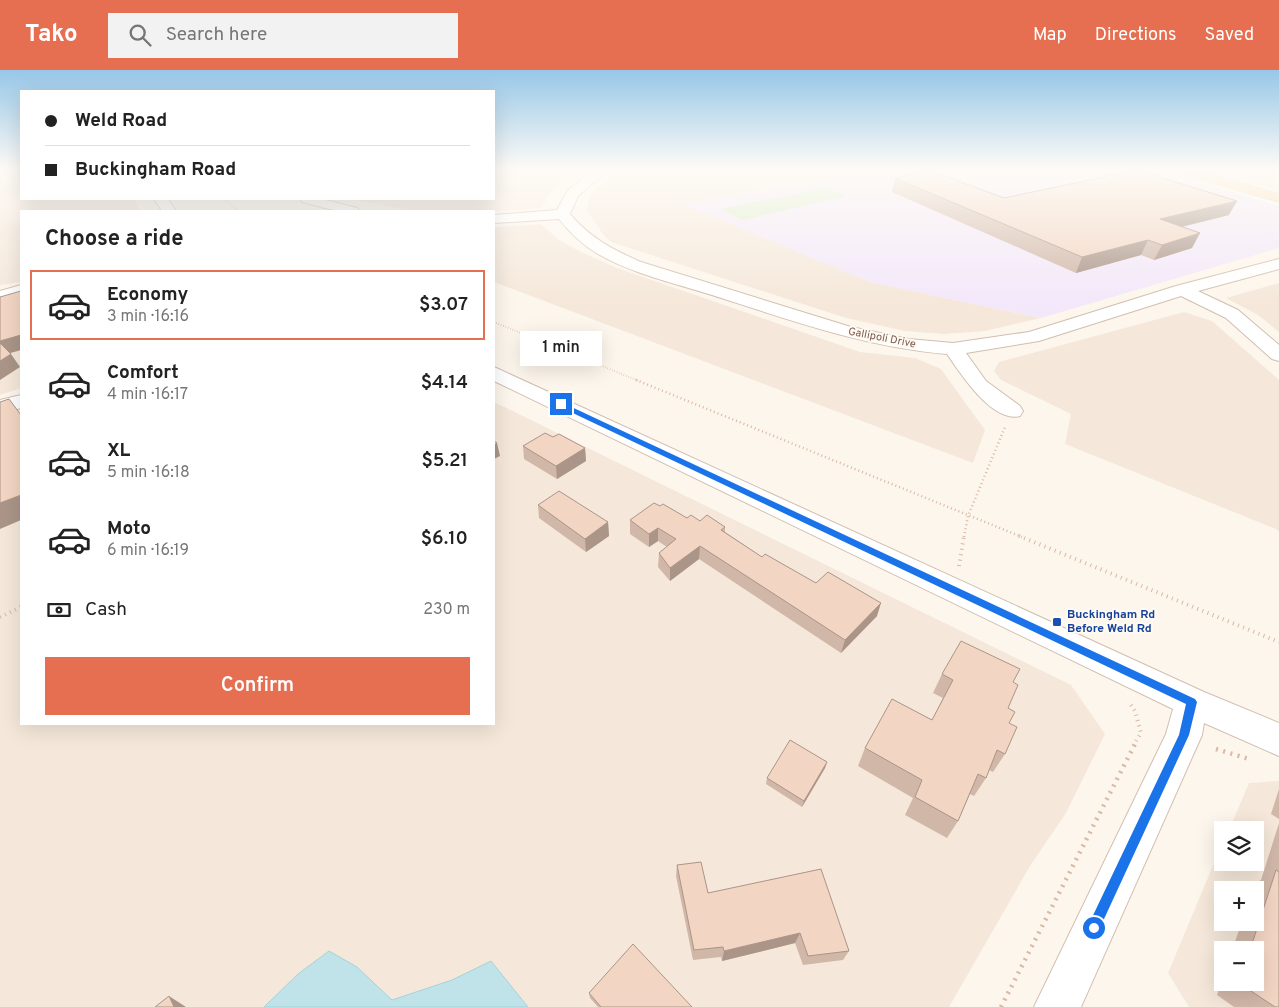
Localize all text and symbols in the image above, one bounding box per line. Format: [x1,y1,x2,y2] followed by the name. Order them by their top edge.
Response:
[108,13,458,58] search box
[25,20,78,50] text: Tako
[126,21,154,49] icon: search
[166,23,267,47] text: Search here
[1033,24,1067,47] text: Map
[1095,24,1177,47] text: Directions
[1205,24,1254,47] text: Saved
[75,109,167,133] text: Weld Road
[75,158,236,182] text: Buckingham Road
[45,226,183,253] text: Choose a ride
[47,283,92,328] icon: car
[107,283,188,307] text: Economy
[419,293,468,317] text: $3.07
[107,307,189,327] text: 3 min · 16:16
[847,325,917,351] street label: Gallipoli Drive
[520,332,602,366] callout: 1 min
[542,338,580,358] text: 1 min
[47,361,92,406] icon: car
[107,361,179,385] text: Comfort
[421,371,468,395] text: $4.14
[107,385,188,405] text: 4 min · 16:17
[550,393,572,415] route end
[47,439,92,484] icon: car
[107,439,130,463] text: XL
[421,449,468,473] text: $5.21
[107,463,190,483] text: 5 min · 16:18
[47,517,92,562] icon: car
[107,517,151,541] text: Moto
[421,527,468,551] text: $6.10
[107,541,189,561] text: 6 min · 16:19
[45,596,73,624] icon: cash
[85,598,127,622] text: Cash
[423,600,470,620] text: 230 m
[1067,607,1155,637] place label: Buckingham Rd Before Weld Rd
[1051,616,1063,628] marker: Buckingham Rd Before Weld Rd
[45,657,470,715] button: Confirm
[1214,821,1264,991] map controls
[1214,821,1264,871] button: layers
[1214,881,1264,931] button: +
[1083,917,1105,939] route start
[1214,941,1264,991] button: −

